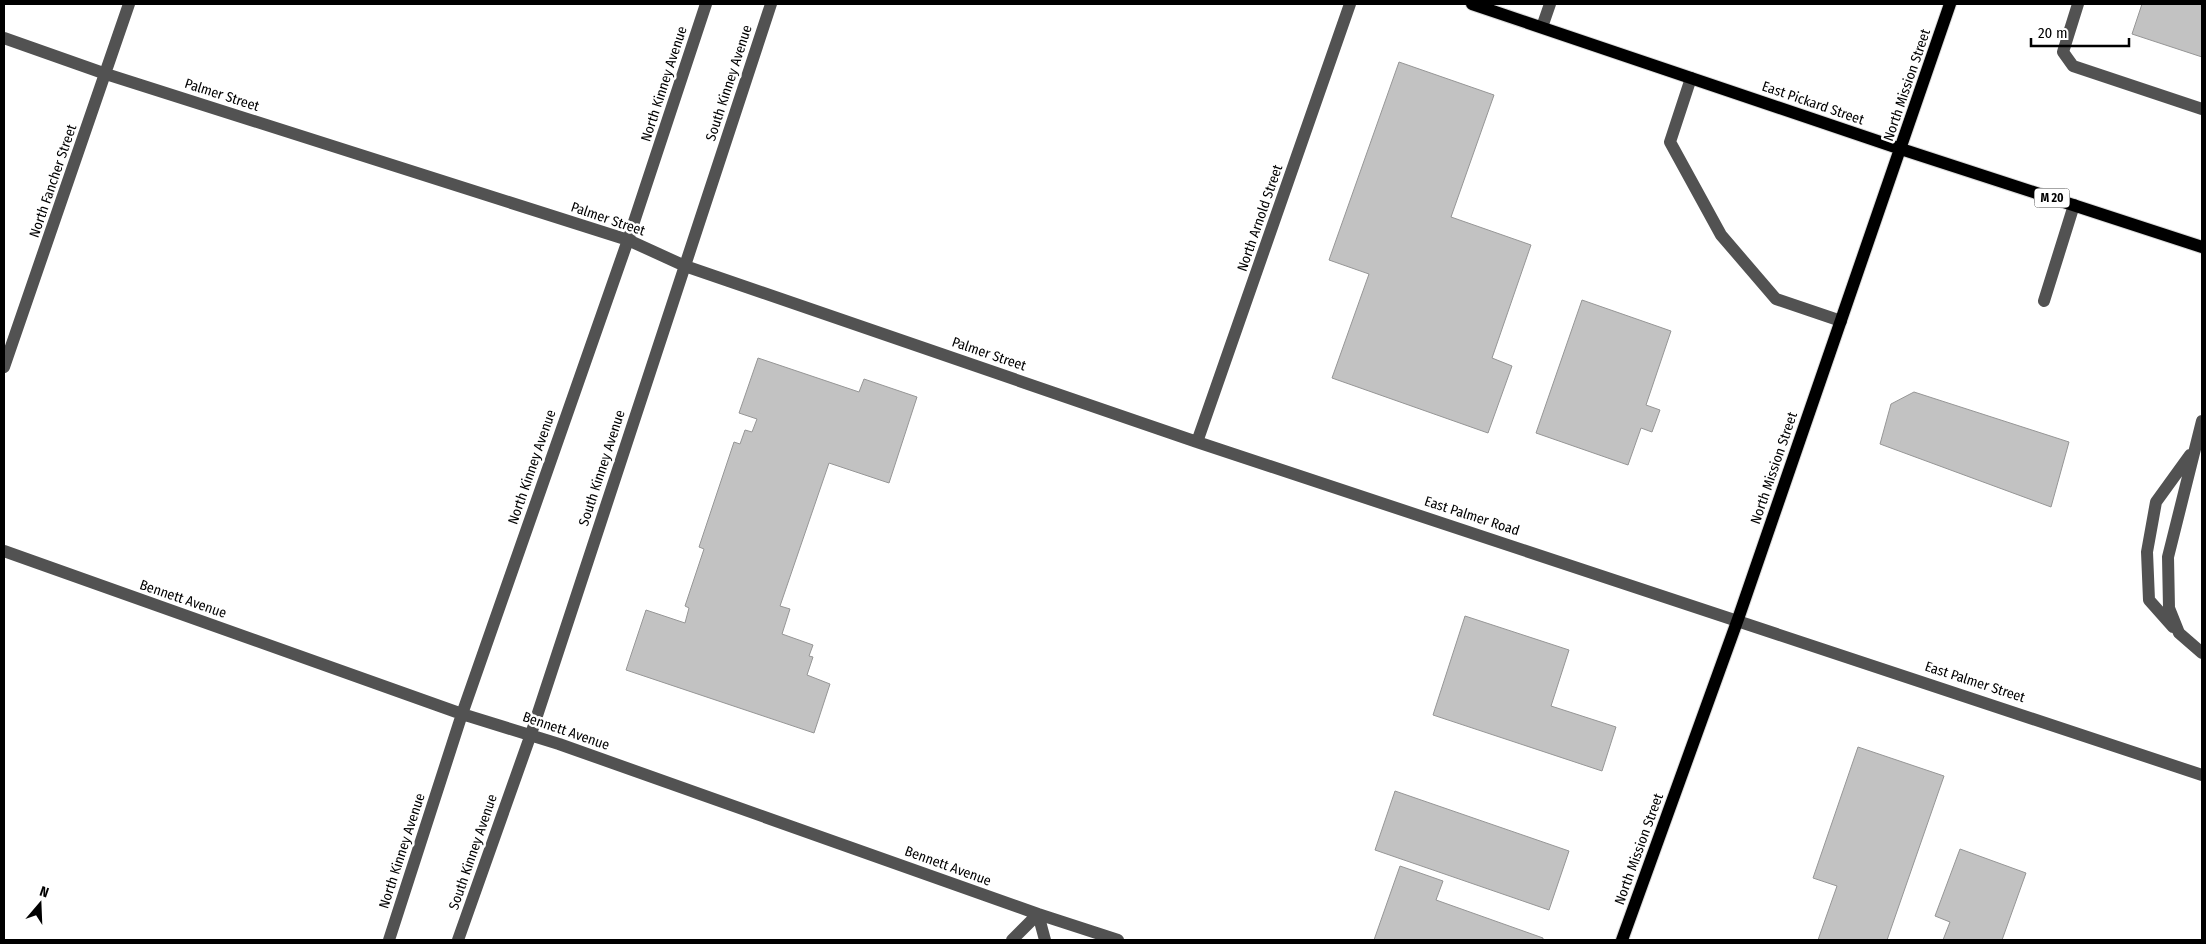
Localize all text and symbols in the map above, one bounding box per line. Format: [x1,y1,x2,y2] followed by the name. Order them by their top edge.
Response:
[2031,15,2128,47] scale bar
[702,23,756,143] street label: South Kinney Avenue
[637,24,691,144] street label: North Kinney Avenue
[2038,24,2068,42] text: 20 m
[1880,26,1934,143] street label: North Mission Street
[183,75,262,115] street label: Palmer Street
[1760,78,1867,129] street label: East Pickard Street
[26,122,80,240] street label: North Fancher Street
[1234,162,1286,274] street label: North Arnold Street
[2034,188,2070,208] road number: M 20
[569,198,648,240] street label: Palmer Street
[950,333,1029,375] street label: Palmer Street
[504,407,560,527] street label: North Kinney Avenue
[575,408,629,528] street label: South Kinney Avenue
[1747,409,1801,526] street label: North Mission Street
[1422,493,1522,539] street label: East Palmer Road
[137,576,229,622] street label: Bennett Avenue
[1923,658,2028,706] street label: East Palmer Street
[520,708,612,754] street label: Bennett Avenue
[375,791,429,911] street label: North Kinney Avenue
[1611,791,1667,907] street label: North Mission Street
[445,792,501,912] street label: South Kinney Avenue
[902,842,994,890] street label: Bennett Avenue
[15,879,65,929] north arrow
[37,883,51,902] text: N

